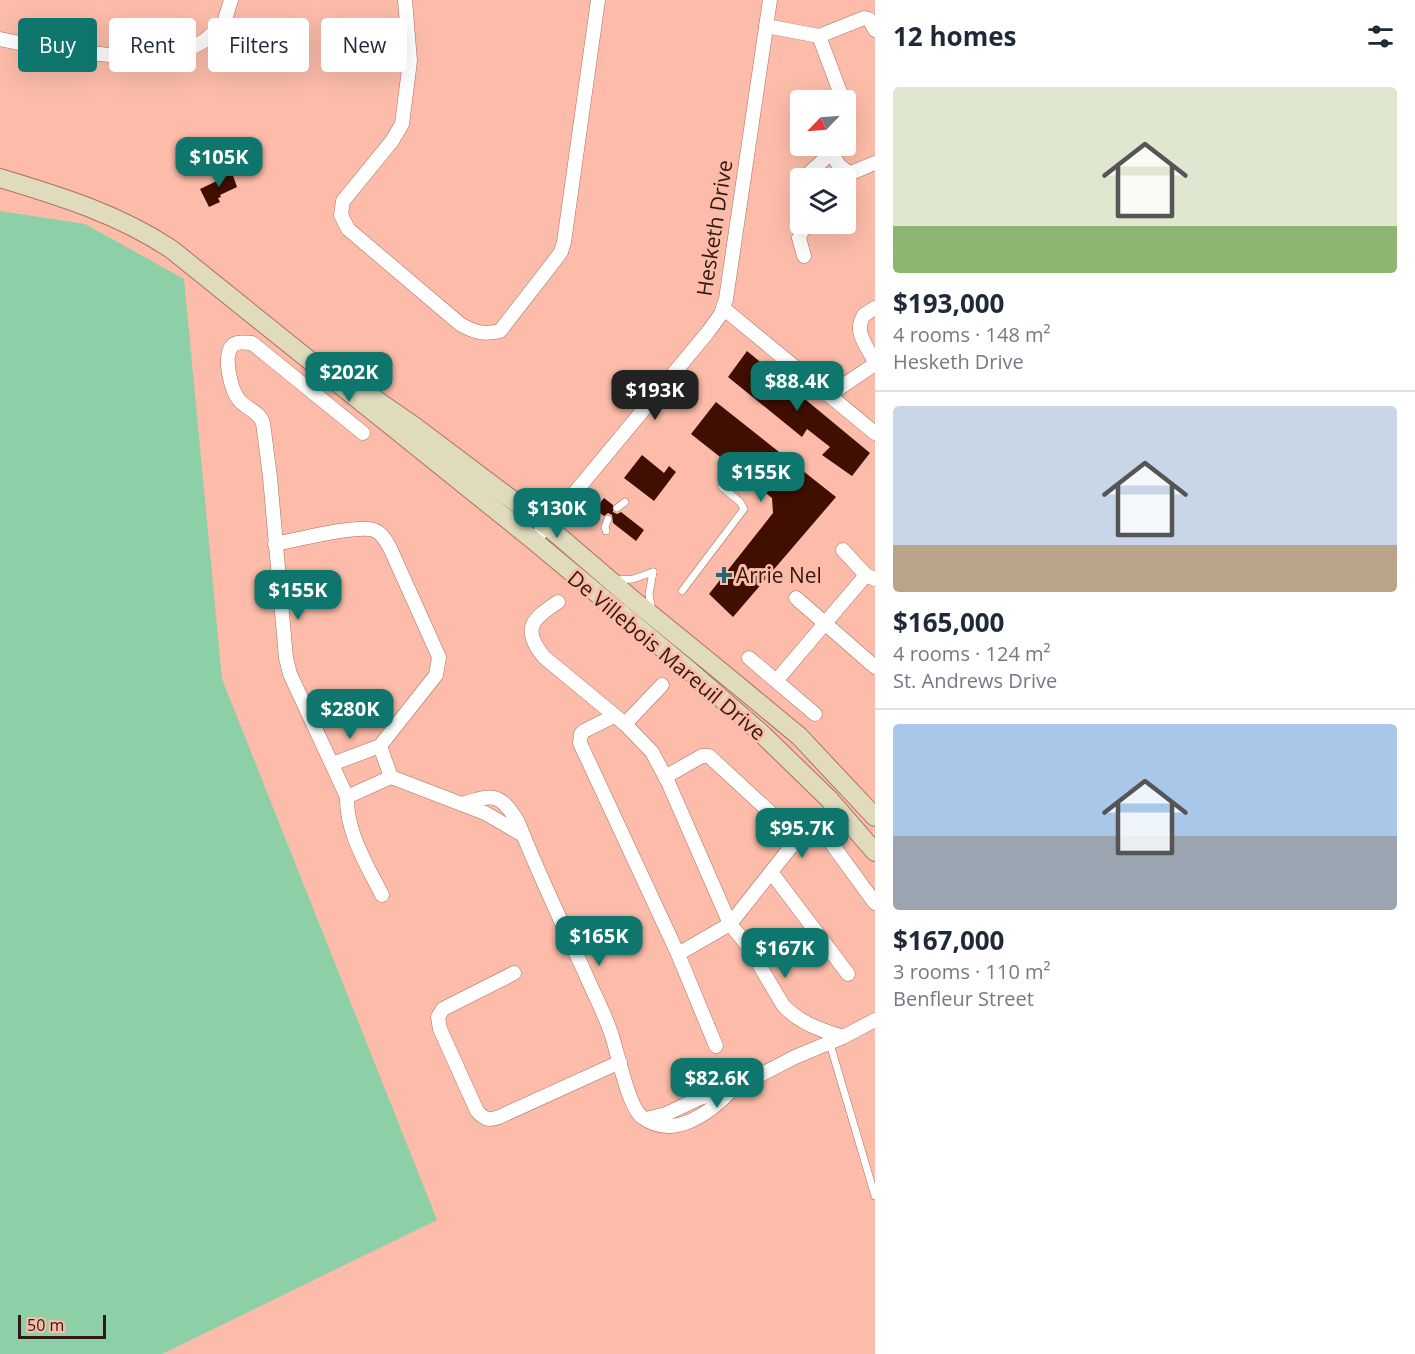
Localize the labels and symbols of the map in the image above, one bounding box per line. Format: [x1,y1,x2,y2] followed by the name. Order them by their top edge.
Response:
[790,90,856,156] north arrow
[177,137,261,188] pin: $105K
[689,158,739,298] street label: Hesketh Drive
[307,352,391,403] pin: $202K
[748,361,846,412] pin: $88.4K
[613,370,697,421] pin: $193K
[719,452,803,503] pin: $155K
[515,488,599,539] pin: $130K
[736,561,822,589] place label: Arrie Nel
[562,564,772,746] street label: De Villebois Mareuil Drive
[717,568,731,582] marker: Arrie Nel
[256,570,340,621] pin: $155K
[308,689,392,740] pin: $280K
[753,808,851,859] pin: $95.7K
[557,916,641,967] pin: $165K
[743,928,827,979] pin: $167K
[668,1058,766,1109] pin: $82.6K
[18,1312,106,1340] scale bar

